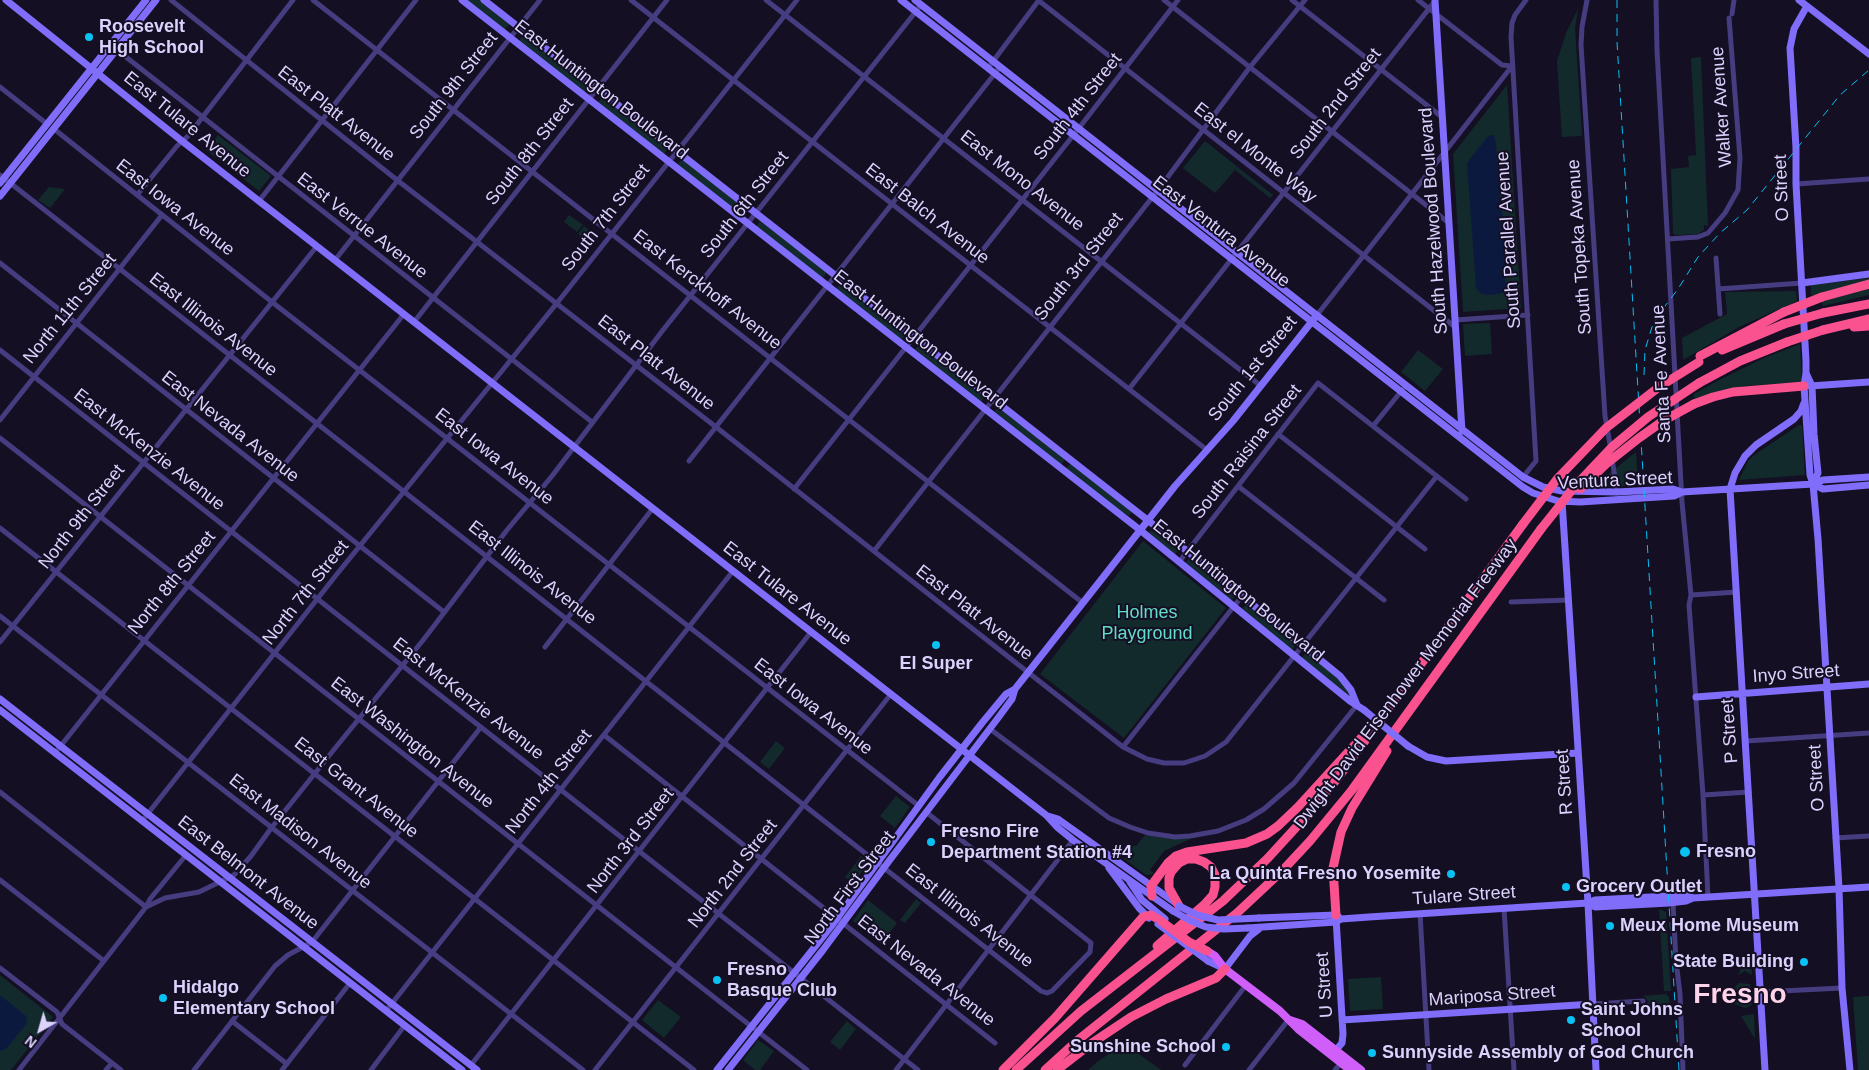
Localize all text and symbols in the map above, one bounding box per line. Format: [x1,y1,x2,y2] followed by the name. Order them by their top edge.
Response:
[99,16,204,58] place label: Roosevelt High School
[510,16,692,164] street label: East Huntington Boulevard
[405,28,503,144] street label: South 9th Street
[83,31,95,43] marker: Roosevelt High School
[1286,44,1386,164] street label: South 2nd Street
[1707,46,1737,168] street label: Walker Avenue
[1029,49,1127,165] street label: South 4th Street
[273,62,399,166] street label: East Platt Avenue
[119,67,255,183] street label: East Tulare Avenue
[481,94,579,210] street label: South 8th Street
[1189,98,1321,208] street label: East el Monte Way
[1415,107,1453,335] street label: South Hazelwood Boulevard
[956,126,1088,236] street label: East Mono Avenue
[696,147,794,263] street label: South 6th Street
[1492,151,1526,329] street label: South Parallel Avenue
[1770,154,1794,222] street label: O Street
[111,155,239,261] street label: East Iowa Avenue
[861,159,993,269] street label: East Balch Avenue
[1563,159,1597,335] street label: South Topeka Avenue
[557,160,655,276] street label: South 7th Street
[292,168,432,284] street label: East Verrue Avenue
[1148,172,1294,292] street label: East Ventura Avenue
[1030,209,1128,325] street label: South 3rd Street
[628,225,786,355] street label: East Kerckhoff Avenue
[19,249,121,369] street label: North 11th Street
[829,266,1011,414] street label: East Huntington Boulevard
[145,268,281,382] street label: East Illinois Avenue
[1648,304,1676,444] street label: Santa Fe Avenue
[593,311,719,415] street label: East Platt Avenue
[1204,312,1302,426] street label: South 1st Street
[157,367,303,487] street label: East Nevada Avenue
[1188,380,1306,524] street label: South Raisina Street
[69,384,229,516] street label: East McKenzie Avenue
[430,404,558,510] street label: East Iowa Avenue
[34,460,130,574] street label: North 9th Street
[1557,467,1673,495] street label: Ventura Street
[1148,515,1328,667] street label: East Huntington Boulevard
[464,516,600,630] street label: East Illinois Avenue
[124,527,220,639] street label: North 8th Street
[1290,534,1522,834] street label: Dwight David Eisenhower Memorial Freeway
[258,536,354,650] street label: North 7th Street
[718,537,856,651] street label: East Tulare Avenue
[911,561,1037,665] street label: East Platt Avenue
[1101,602,1193,644] park label: Holmes Playground
[388,633,548,765] street label: East McKenzie Avenue
[930,639,942,651] marker: El Super
[899,653,973,675] place label: El Super
[749,654,877,760] street label: East Iowa Avenue
[1752,660,1840,688] street label: Inyo Street
[326,673,498,813] street label: East Washington Avenue
[1717,698,1743,764] street label: P Street
[501,725,597,839] street label: North 4th Street
[290,733,422,843] street label: East Grant Avenue
[1804,744,1830,812] street label: O Street
[1552,748,1578,816] street label: R Street
[224,770,376,894] street label: East Madison Avenue
[583,784,679,898] street label: North 3rd Street
[173,811,323,935] street label: East Belmont Avenue
[684,815,782,933] street label: North 2nd Street
[941,821,1132,864] place label: Fresno Fire Department Station #4
[800,827,900,949] street label: North First Street
[925,836,937,848] marker: Fresno Fire Department Station #4
[1696,841,1756,863] place label: Fresno
[1678,845,1692,859] marker: Fresno
[901,859,1037,973] street label: East Illinois Avenue
[1209,863,1441,885] place label: La Quinta Fresno Yosemite
[1445,868,1457,880] marker: La Quinta Fresno Yosemite
[1576,876,1702,898] place label: Grocery Outlet
[1560,881,1572,893] marker: Grocery Outlet
[1412,882,1516,910] street label: Tulare Street
[853,911,999,1031] street label: East Nevada Avenue
[1620,915,1799,937] place label: Meux Home Museum
[1604,920,1616,932] marker: Meux Home Museum
[1312,951,1338,1019] street label: U Street
[1673,951,1794,973] place label: State Building
[1798,956,1810,968] marker: State Building
[727,959,837,1002] place label: Fresno Basque Club
[711,974,723,986] marker: Fresno Basque Club
[173,977,335,1020] place label: Hidalgo Elementary School
[1693,978,1787,1012] district label: Fresno
[1428,981,1556,1011] street label: Mariposa Street
[157,992,169,1004] marker: Hidalgo Elementary School
[1581,999,1683,1042] place label: Saint Johns School
[15,1005,65,1055] north arrow
[1565,1014,1577,1026] marker: Saint Johns School
[22,1032,40,1051] text: N
[1070,1036,1216,1058] place label: Sunshine School
[1220,1041,1232,1053] marker: Sunshine School
[1382,1042,1694,1064] place label: Sunnyside Assembly of God Church
[1366,1047,1378,1059] marker: Sunnyside Assembly of God Church

